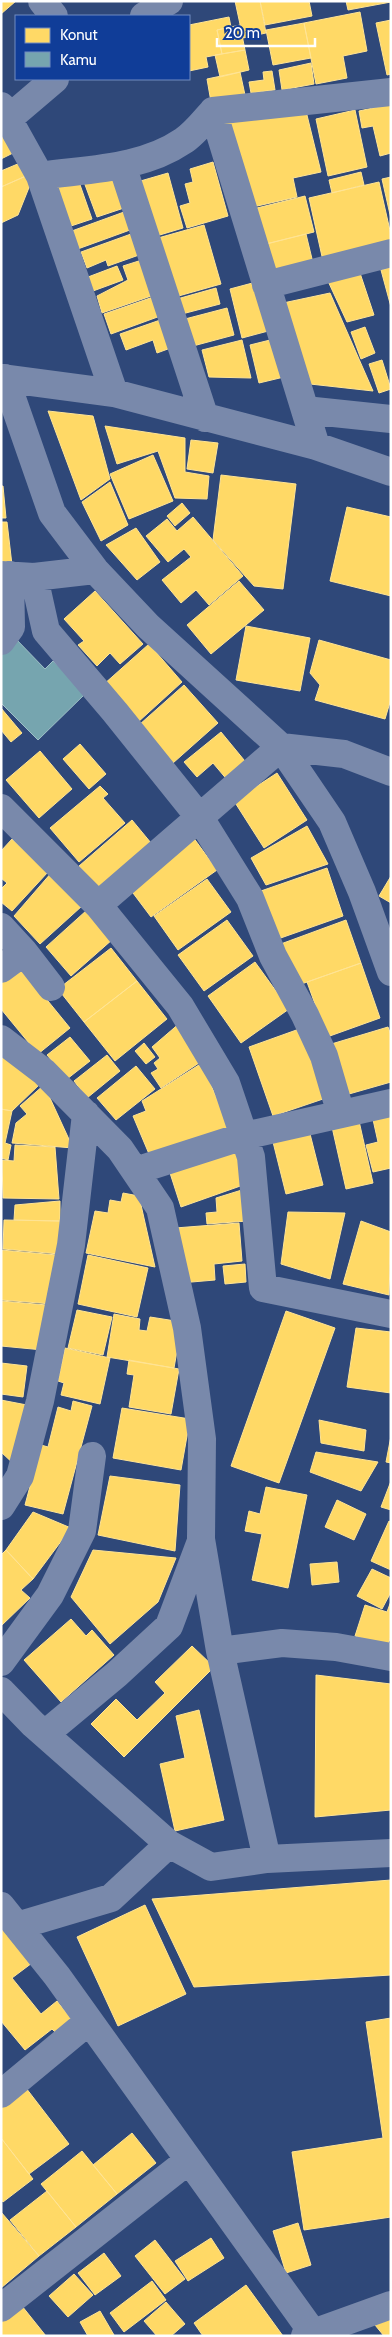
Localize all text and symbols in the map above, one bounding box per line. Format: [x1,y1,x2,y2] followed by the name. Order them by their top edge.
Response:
[15,15,190,80] legend
[217,15,314,47] scale bar
[225,24,260,42] text: 20 m
[60,26,98,44] text: Konut
[60,51,97,69] text: Kamu

